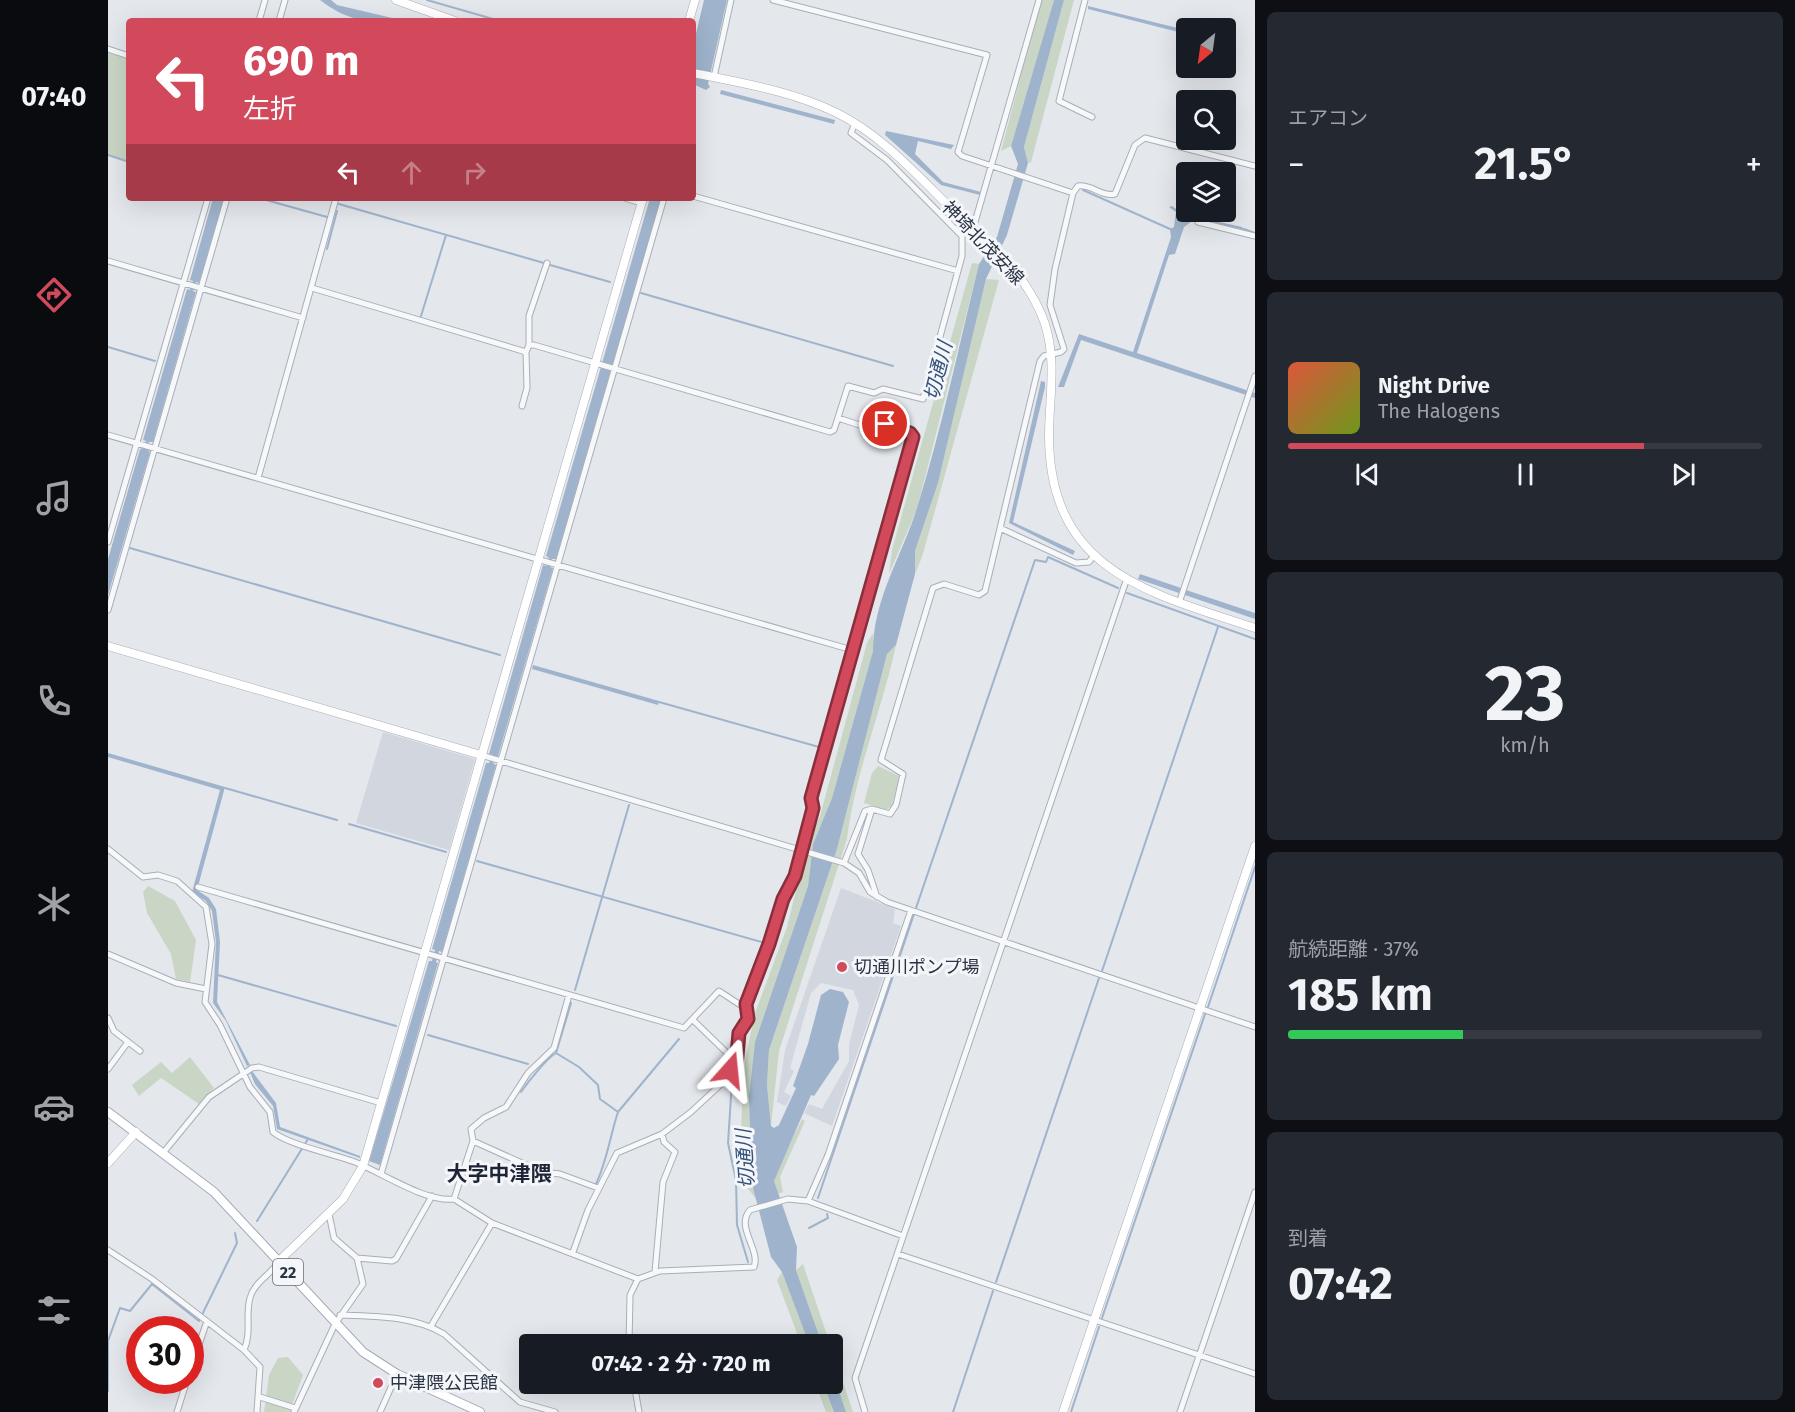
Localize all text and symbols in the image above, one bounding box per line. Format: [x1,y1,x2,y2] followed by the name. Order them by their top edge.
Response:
[1176,18,1236,78] north arrow
[1176,18,1236,222] map controls
[243,36,360,86] text: 690 m
[144,42,222,120] icon: left
[21,81,87,113] text: 07:40
[1176,90,1236,150] button: search
[243,93,297,125] text: 左折
[1288,106,1368,130] text: エアコン
[1474,137,1576,191] text: 21.5°
[1288,145,1305,185] text: −
[1746,145,1762,185] text: +
[332,156,365,189] icon: left
[395,156,428,189] icon: ahead
[458,156,491,189] icon: right
[1176,162,1236,222] button: layers
[938,197,1028,289] street label: 神埼北茂安線
[33,274,75,316] icon: directions
[919,337,957,403] water label: 切通川
[1378,372,1490,399] text: Night Drive
[859,398,910,449] pin
[1378,399,1500,423] text: The Halogens
[868,407,901,440] icon: arrive
[1351,458,1384,491] icon: previous
[1509,458,1542,491] icon: pause
[1667,458,1700,491] icon: next
[33,477,75,519] icon: music
[1485,647,1565,741] text: 23
[33,680,75,722] icon: phone
[1500,733,1550,757] text: km/h
[33,883,75,925] icon: climate
[1288,937,1419,961] text: 航続距離 · 37%
[854,956,979,978] place label: 切通川ポンプ場
[835,960,849,974] marker: 切通川ポンプ場
[1288,968,1433,1022] text: 185 km
[698,1038,762,1102] position arrow
[33,1086,75,1128] icon: car
[731,1126,759,1190] water label: 切通川
[447,1161,552,1187] district label: 大字中津隈
[1288,1226,1328,1250] text: 到着
[1288,1257,1393,1311] text: 07:42
[273,1259,303,1285] road number: 22
[33,1289,75,1331] icon: filters
[126,1316,204,1394] speed limit sign: 30
[591,1350,771,1377] text: 07:42 · 2 分 · 720 m
[390,1372,498,1394] place label: 中津隈公民館
[371,1376,385,1390] marker: 中津隈公民館

